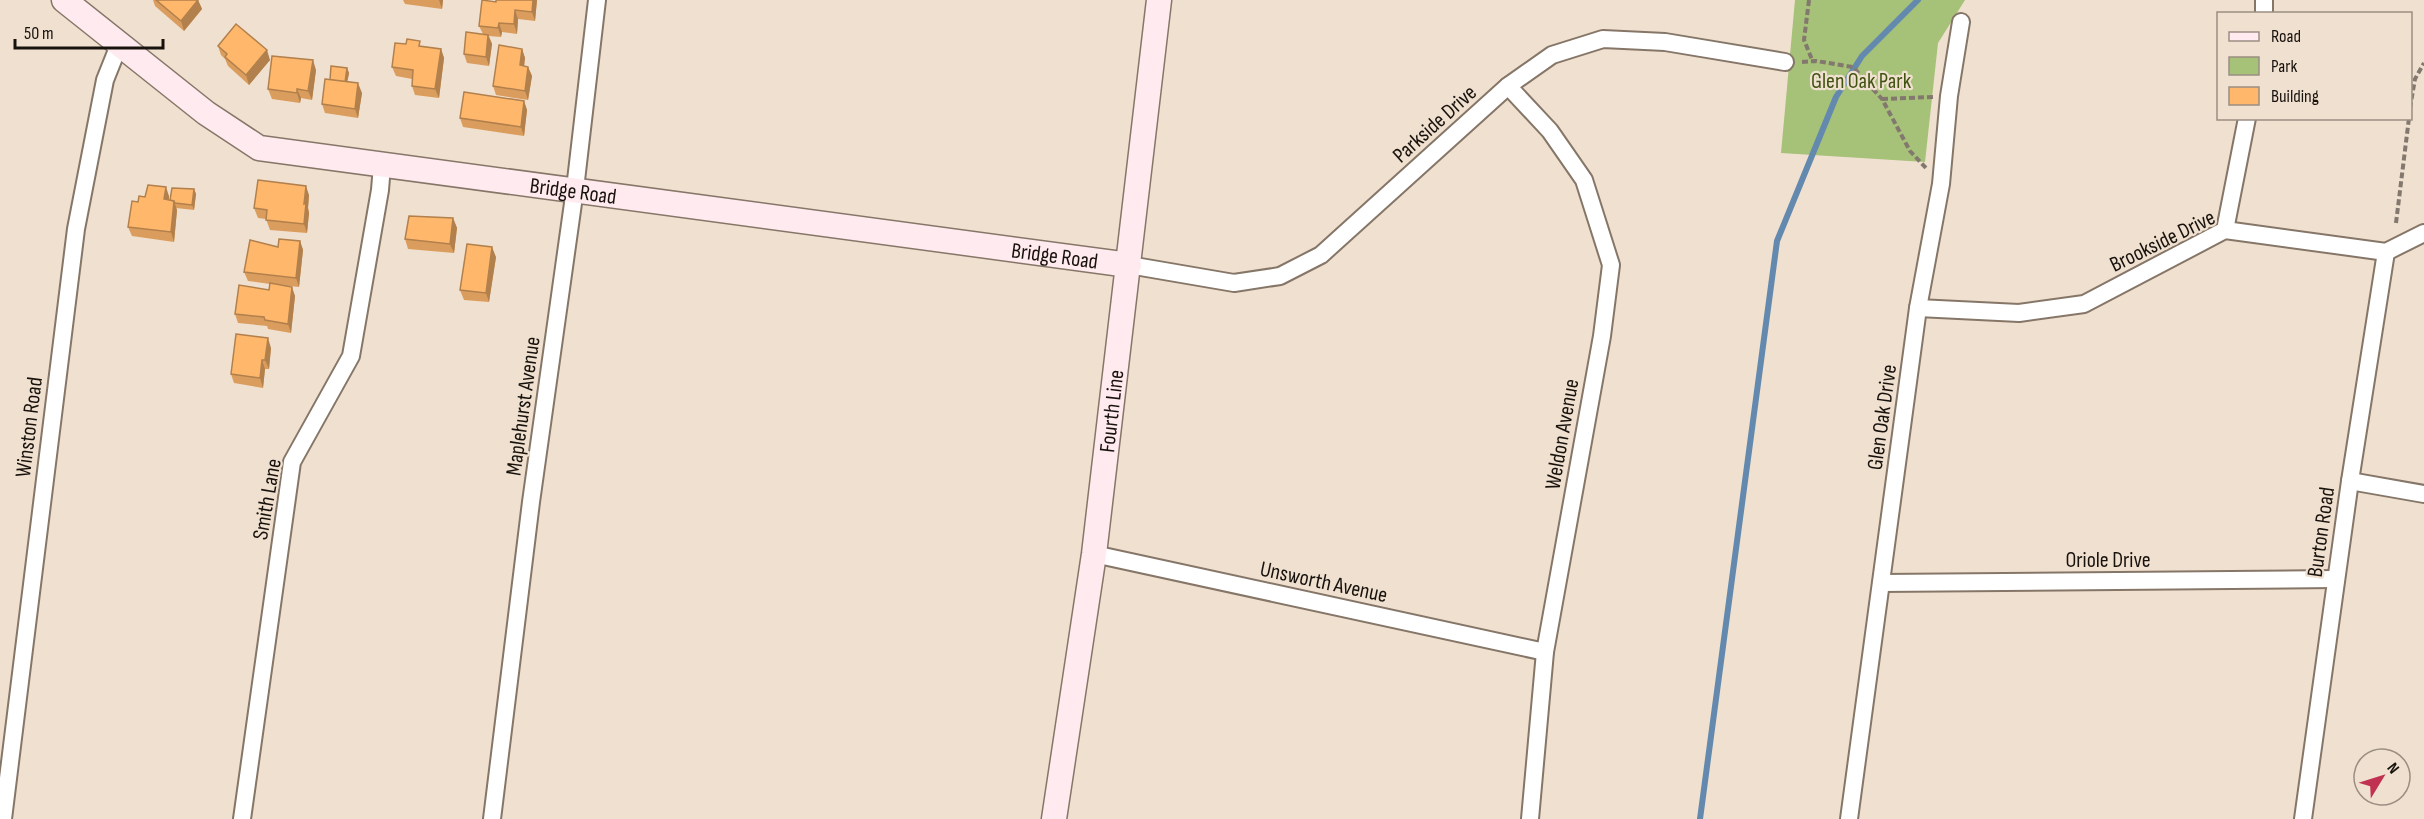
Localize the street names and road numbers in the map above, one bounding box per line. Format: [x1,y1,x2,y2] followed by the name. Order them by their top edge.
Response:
[1387,79,1483,169] street label: Parkside Drive
[528,173,618,211] street label: Bridge Road
[2105,204,2220,278] street label: Brookside Drive
[1010,237,1100,276] street label: Bridge Road
[500,335,547,477] street label: Maplehurst Avenue
[1862,363,1903,472] street label: Glen Oak Drive
[1094,368,1131,454] street label: Fourth Line
[10,375,49,479] street label: Winston Road
[1539,377,1585,492] street label: Weldon Avenue
[247,456,288,542] street label: Smith Lane
[2302,485,2341,579] street label: Burton Road
[2065,547,2151,574] street label: Oriole Drive
[1257,556,1390,609] street label: Unsworth Avenue

